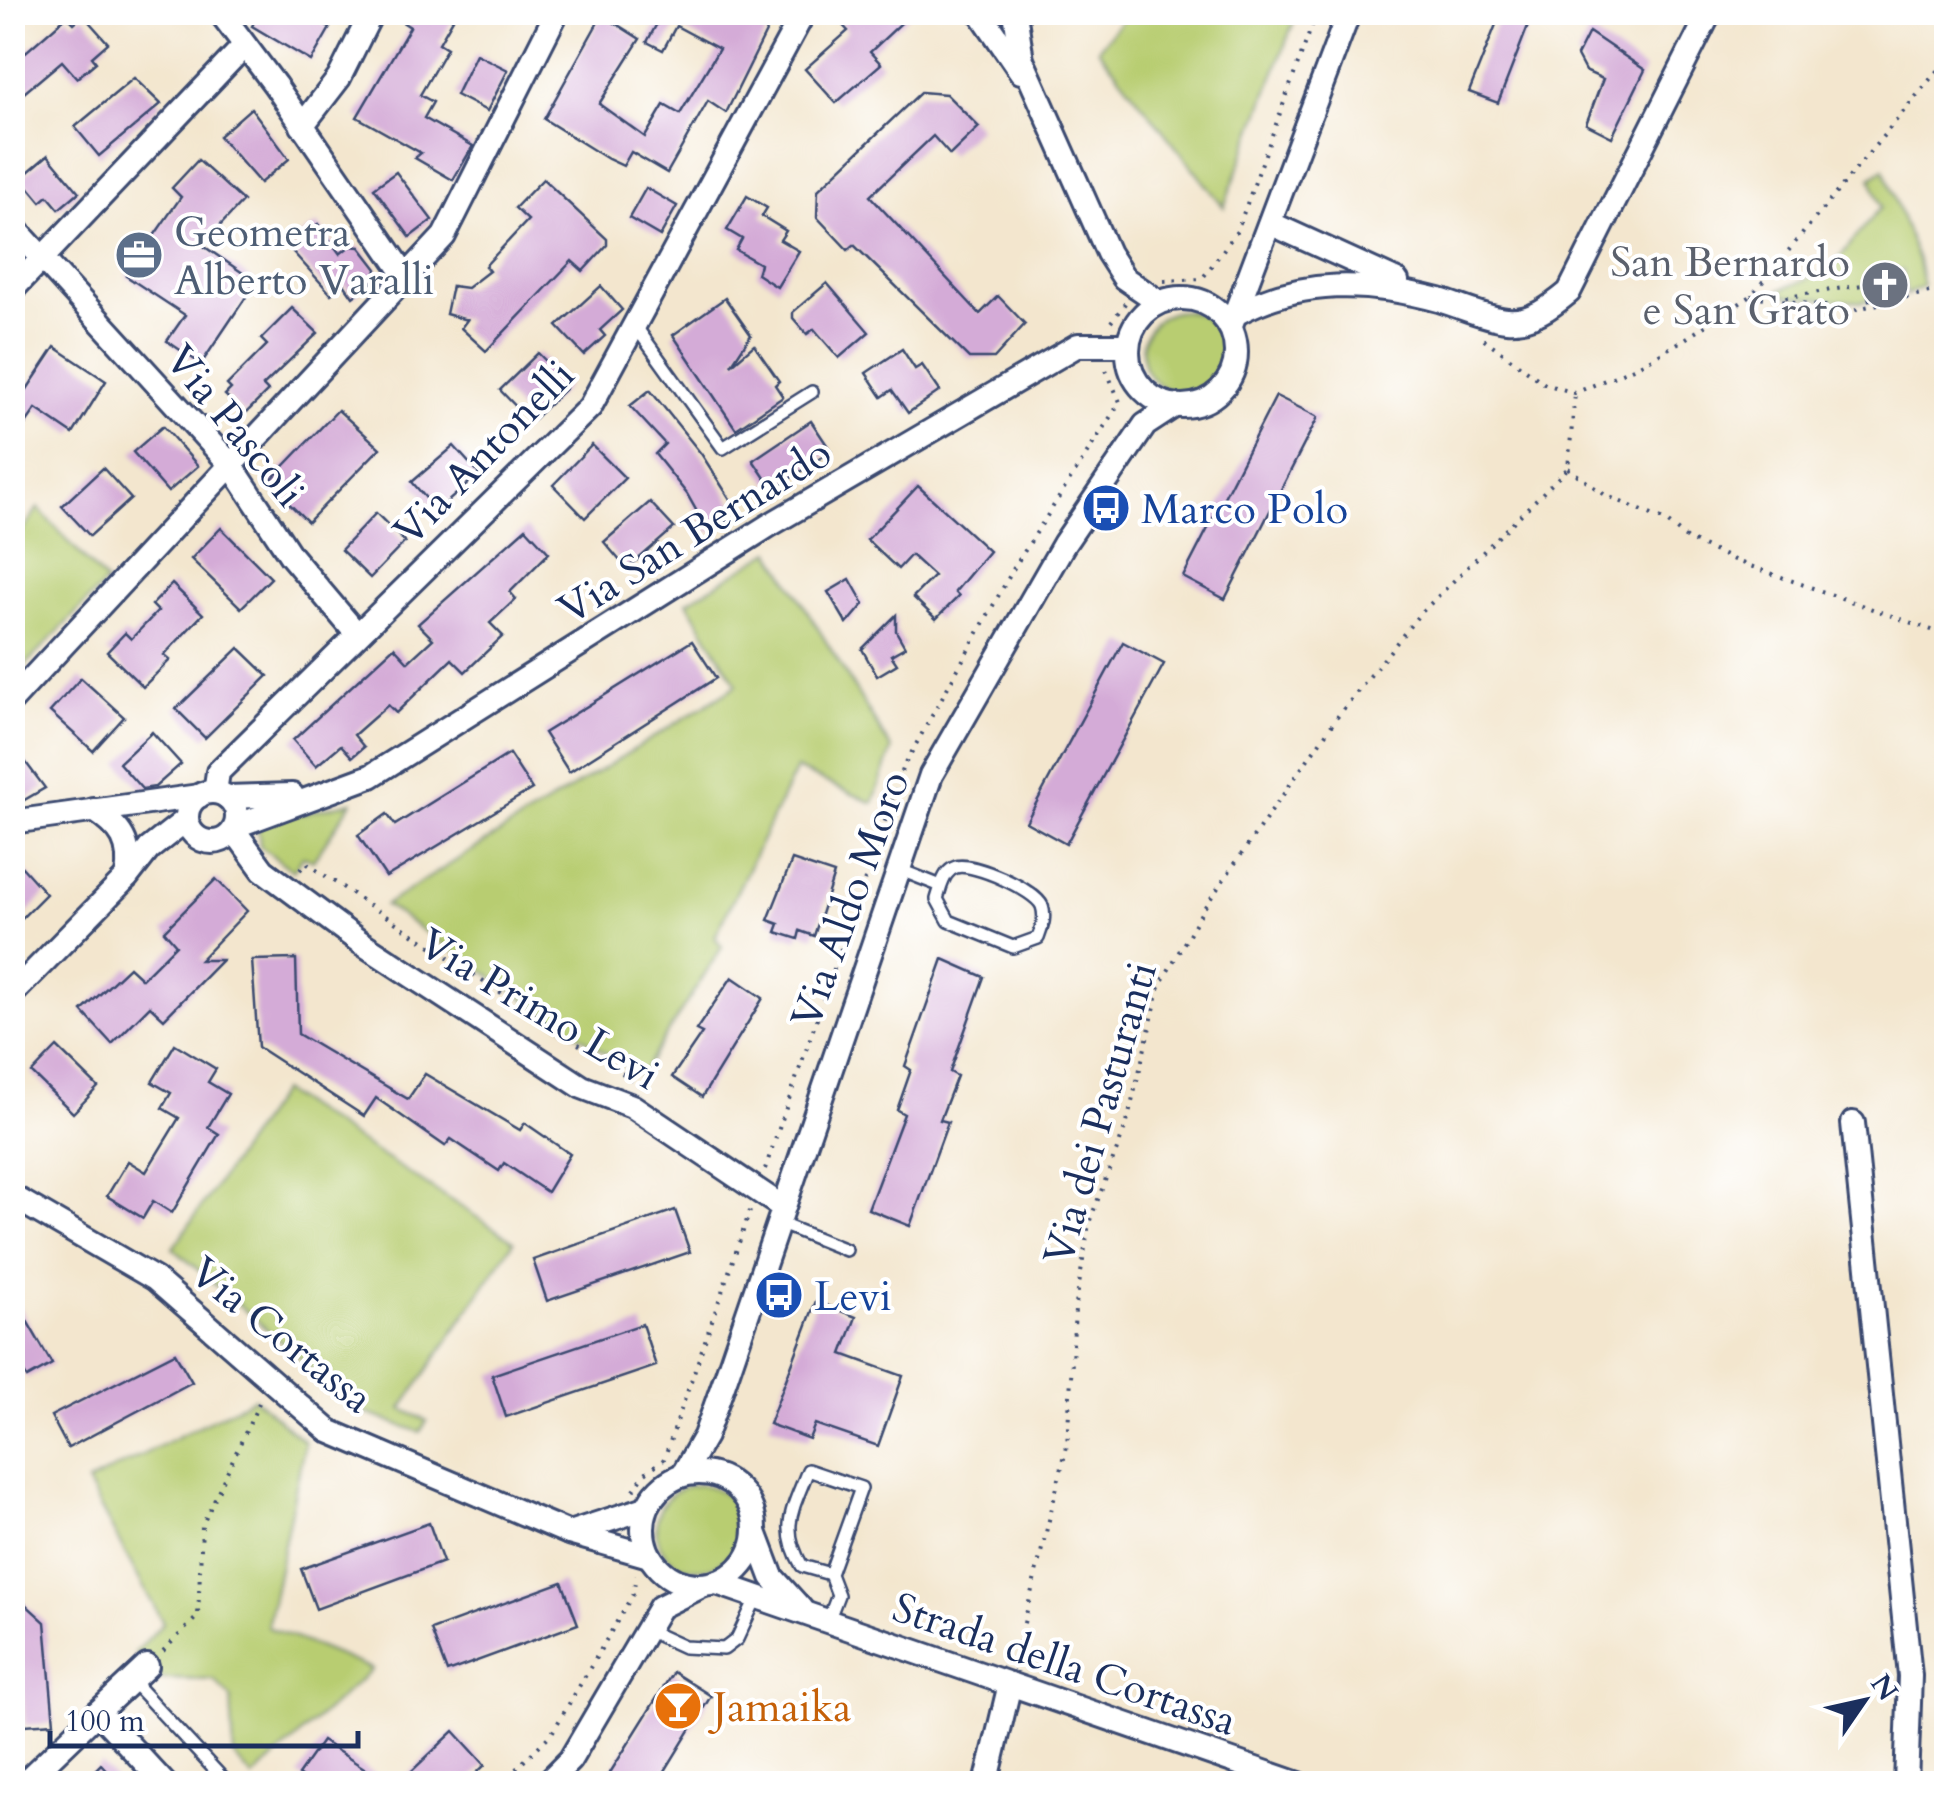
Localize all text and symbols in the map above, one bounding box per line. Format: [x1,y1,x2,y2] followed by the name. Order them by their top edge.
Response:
[174,204,434,309] place label: Geometra Alberto Varalli
[113,229,165,281] office icon: Geometra Alberto Varalli
[1610,234,1850,339] place label: San Bernardo e San Grato
[1859,259,1911,311] church icon: San Bernardo e San Grato
[152,333,318,519] street label: Via Pascoli
[381,348,587,558] street label: Via Antonelli
[547,424,842,638] street label: Via San Bernardo
[1141,481,1348,538] place label: Marco Polo
[1080,482,1132,534] bus stop icon: Marco Polo
[778,763,923,1036] street label: Via Aldo Moro
[408,915,670,1104] street label: Via Primo Levi
[1030,955,1171,1271] street label: Via dei Pasturanti
[178,1244,384,1427] street label: Via Cortassa
[814,1268,892,1325] place label: Levi
[753,1269,805,1321] bus stop icon: Levi
[885,1579,1244,1750] street label: Strada della Cortassa
[1814,1651,1914,1751] north arrow
[1861,1667,1906,1708] text: N
[707,1679,851,1736] place label: Jamaika
[652,1680,704,1732] bar icon: Jamaika
[50,1686,358,1748] scale bar
[65,1701,145,1742] text: 100 m

